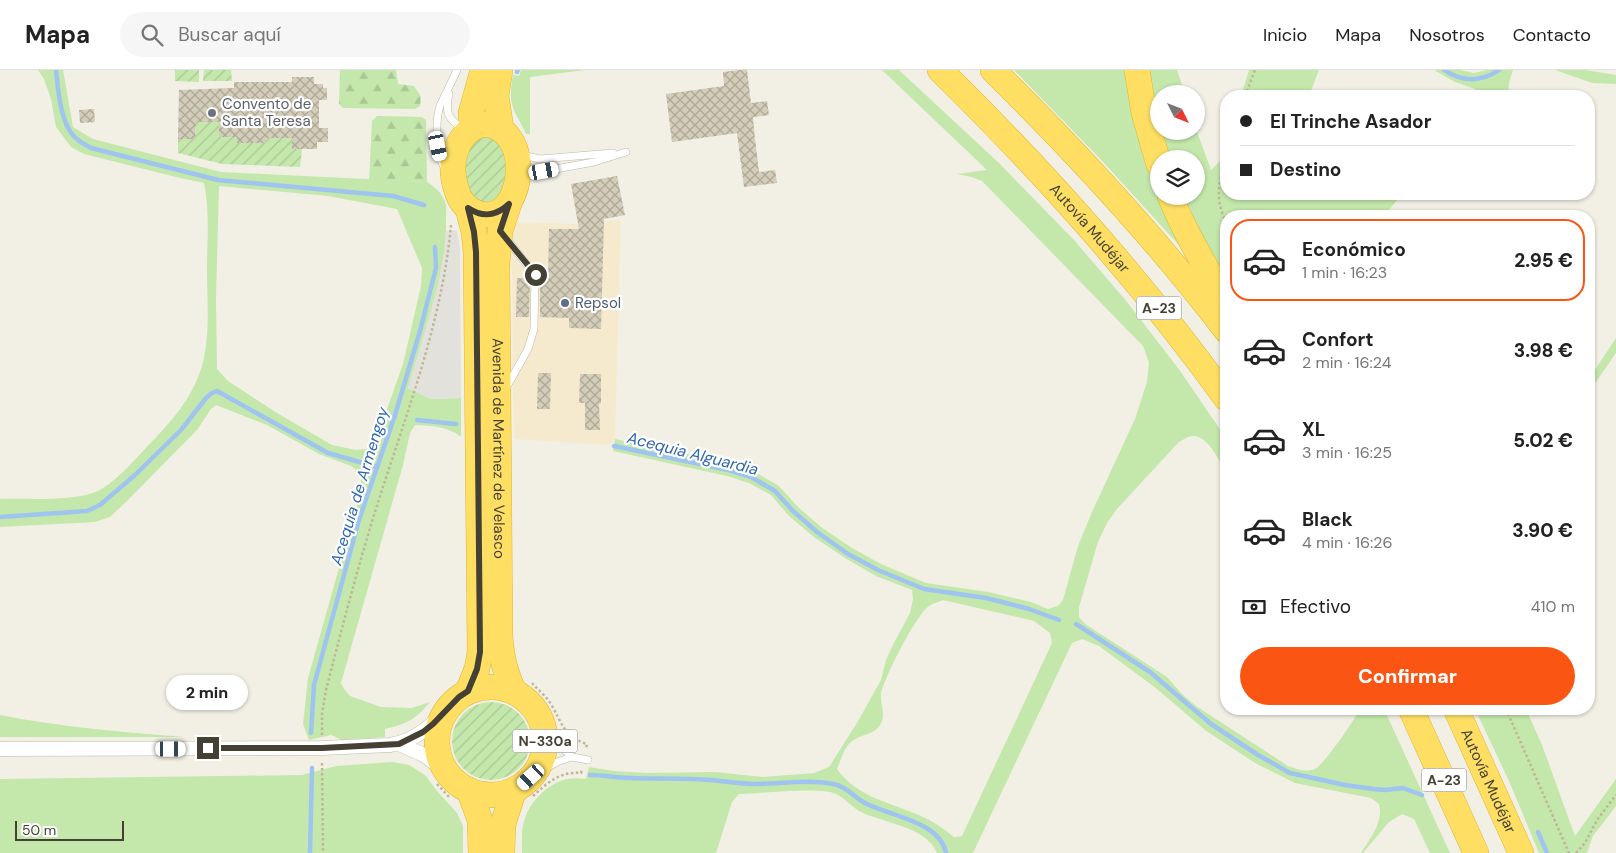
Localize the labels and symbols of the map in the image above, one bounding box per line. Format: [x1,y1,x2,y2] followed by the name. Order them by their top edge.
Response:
[1150,85,1205,140] north arrow
[222,94,311,131] place label: Convento de Santa Teresa
[206,107,218,119] marker: Convento de Santa Teresa
[427,130,448,162] car
[527,161,560,181] car
[1045,179,1135,278] street label: Autovía Mudéjar
[525,264,547,286] route start
[575,293,621,313] place label: Repsol
[559,297,571,309] marker: Repsol
[1136,297,1182,320] road number: A-23
[488,338,509,559] street label: Avenida de Martínez de Velasco
[325,404,394,569] water label: Acequia de Armengoy
[624,427,761,480] water label: Acequia Alguardia
[167,676,249,710] callout: 2 min
[1456,726,1521,837] street label: Autovía Mudéjar
[512,729,578,752] road number: N-330a
[197,737,219,759] route end
[156,742,186,757] car
[514,761,547,793] car
[1422,768,1466,792] road number: A-23
[15,818,124,841] scale bar

